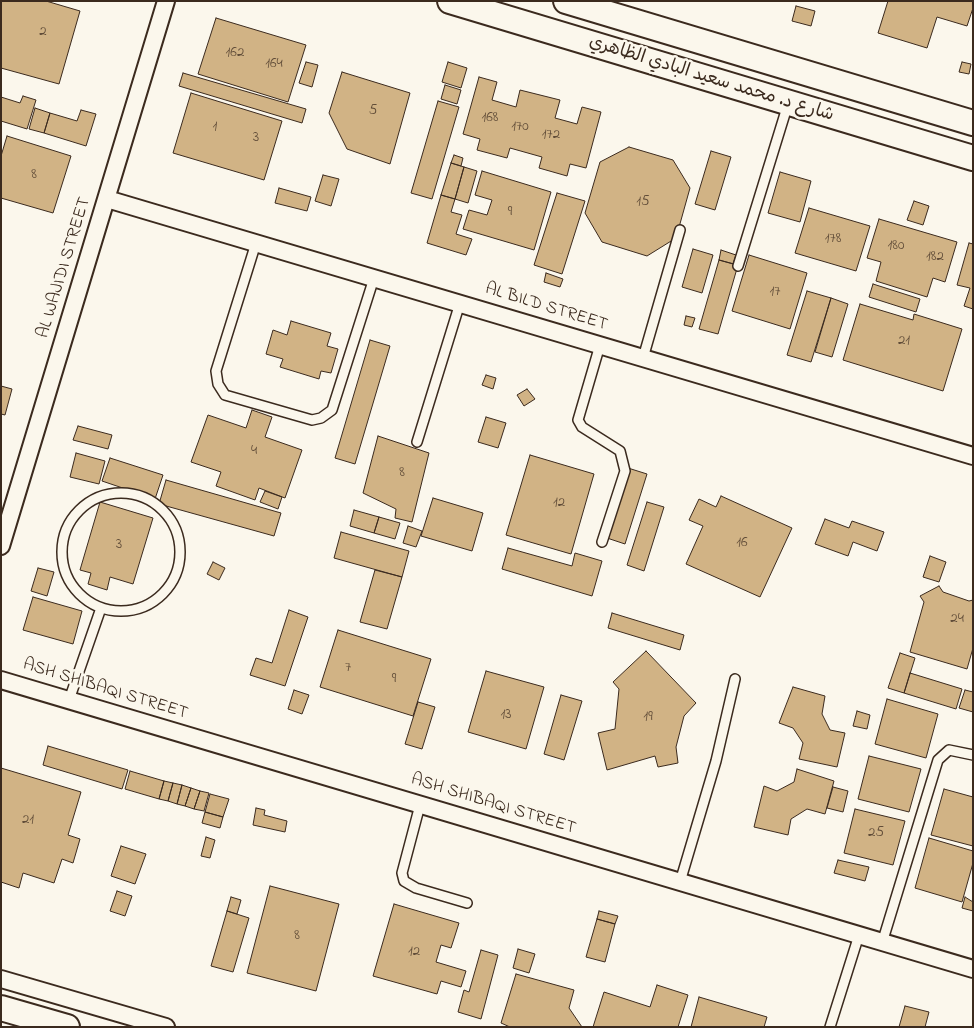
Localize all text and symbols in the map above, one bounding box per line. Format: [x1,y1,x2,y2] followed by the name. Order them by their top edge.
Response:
[39,24,47,42] house number: 2
[586,32,836,128] street label: شارع د. محمد سعيد البادي الظاهري
[226,45,244,63] house number: 162
[265,56,283,74] house number: 164
[369,103,377,121] house number: 5
[482,110,498,128] house number: 168
[213,119,217,137] house number: 1
[511,119,529,137] house number: 170
[542,127,560,145] house number: 172
[253,130,259,148] house number: 3
[31,167,37,185] house number: 8
[636,194,650,212] house number: 15
[33,195,97,341] street label: AL WAJIDI STREET
[508,204,512,222] house number: 9
[825,231,841,249] house number: 178
[888,238,904,256] house number: 180
[926,249,944,267] house number: 182
[482,279,610,337] street label: AL BILD STREET
[770,284,780,302] house number: 17
[898,333,910,351] house number: 21
[251,443,257,461] house number: 4
[399,465,405,483] house number: 8
[553,495,565,513] house number: 12
[736,535,748,553] house number: 16
[116,537,122,555] house number: 3
[950,611,964,629] house number: 24
[20,655,190,725] street label: ASH SHIBAQI STREET
[345,660,351,678] house number: 7
[392,671,396,689] house number: 9
[501,707,511,725] house number: 13
[643,709,653,727] house number: 19
[408,770,578,840] street label: ASH SHIBAQI STREET
[22,812,34,830] house number: 21
[868,825,884,843] house number: 25
[294,928,300,946] house number: 8
[408,944,420,962] house number: 12

